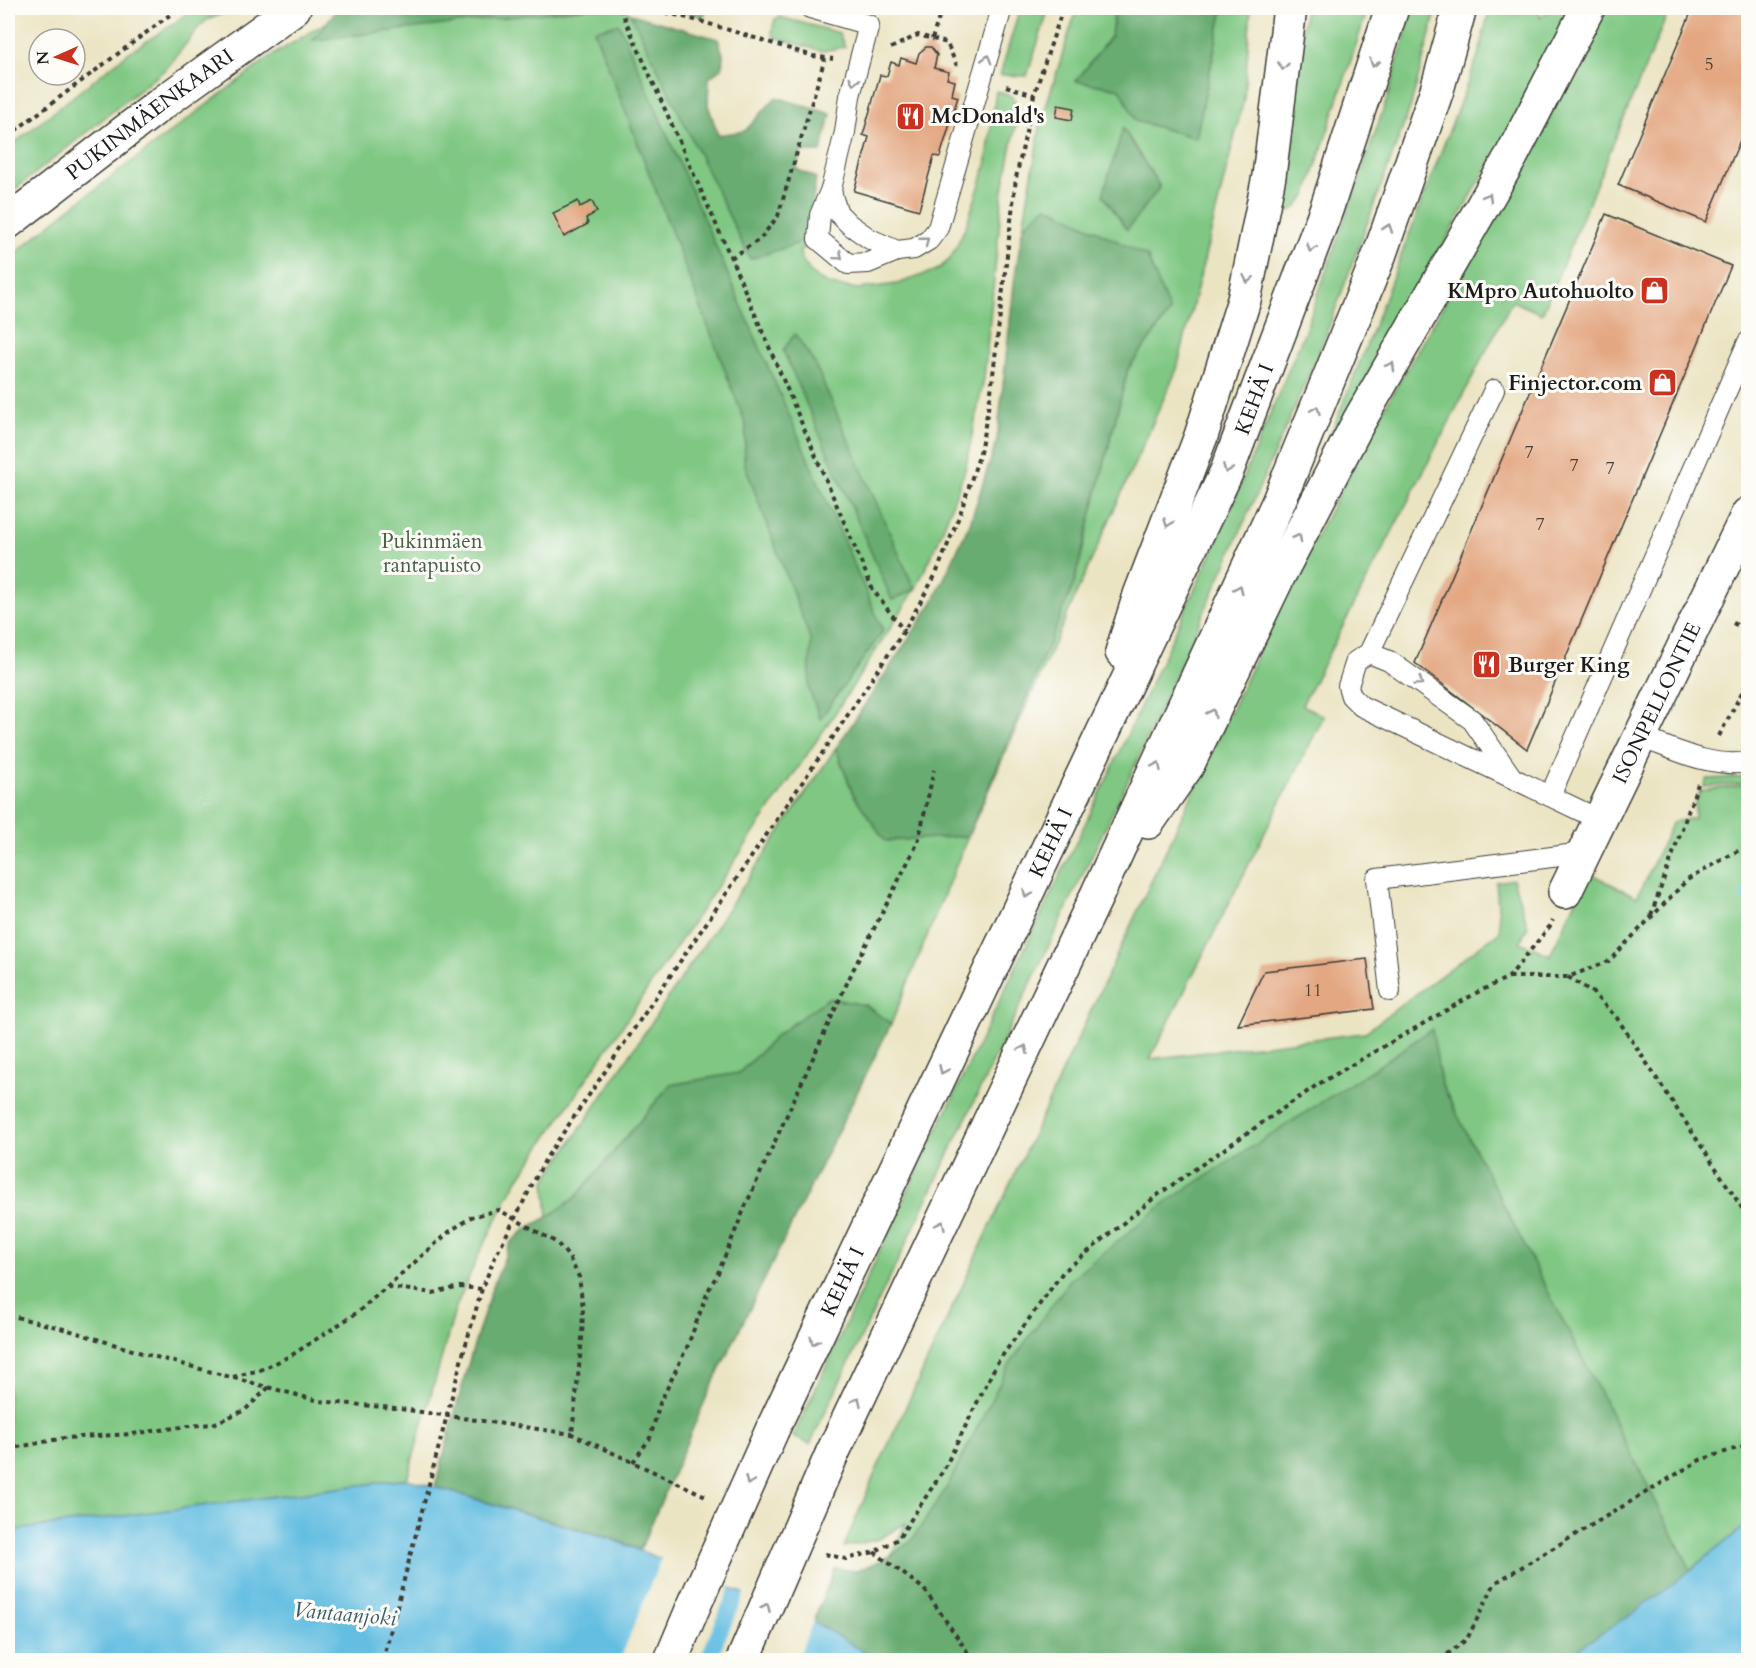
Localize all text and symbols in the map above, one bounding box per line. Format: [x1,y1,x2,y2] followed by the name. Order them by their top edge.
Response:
[27,27,87,87] north arrow
[60,42,240,187] street label: PUKINMÄENKAARI
[32,50,54,65] text: N
[1704,52,1714,77] house number: 5
[980,54,992,65] one-way arrow
[1369,57,1382,68] one-way arrow
[1277,61,1290,70] one-way arrow
[848,76,861,86] one-way arrow
[894,100,926,132] restaurant icon: McDonald's
[931,102,1045,131] place label: McDonald's
[1480,193,1492,203] one-way arrow
[1381,224,1394,234] one-way arrow
[918,238,929,249] one-way arrow
[1306,242,1319,253] one-way arrow
[832,249,843,260] one-way arrow
[1242,273,1255,283] one-way arrow
[1639,275,1671,307] shop icon: KMpro Autohuolto
[1447,277,1634,306] place label: KMpro Autohuolto
[1228,360,1281,439] street label: KEHÄ I
[1384,362,1395,372] one-way arrow
[1647,367,1679,399] shop icon: Finjector.com
[1508,369,1643,398] place label: Finjector.com
[1309,405,1321,416] one-way arrow
[1524,440,1534,465] house number: 7
[1569,453,1579,478] house number: 7
[1605,456,1615,481] house number: 7
[1222,463,1234,474] one-way arrow
[1535,512,1545,537] house number: 7
[1162,518,1175,528] one-way arrow
[381,527,483,580] park label: Pukinmäen rantapuisto
[1291,534,1302,544] one-way arrow
[1231,584,1243,595] one-way arrow
[1606,618,1708,789] street label: ISONPELLONTIE
[1471,649,1503,681] restaurant icon: Burger King
[1508,651,1630,680] place label: Burger King
[1412,675,1423,686] one-way arrow
[1205,709,1217,720] one-way arrow
[1150,761,1162,772] one-way arrow
[1022,803,1080,882] street label: KEHÄ I
[1022,888,1034,899] one-way arrow
[1304,978,1322,1003] house number: 11
[1017,1044,1029,1055] one-way arrow
[938,1064,950,1075] one-way arrow
[933,1220,945,1231] one-way arrow
[814,1242,872,1321] street label: KEHÄ I
[809,1335,821,1346] one-way arrow
[850,1396,862,1407] one-way arrow
[744,1475,756,1486] one-way arrow
[292,1595,399,1634] water label: Vantaanjoki
[759,1602,771,1613] one-way arrow

